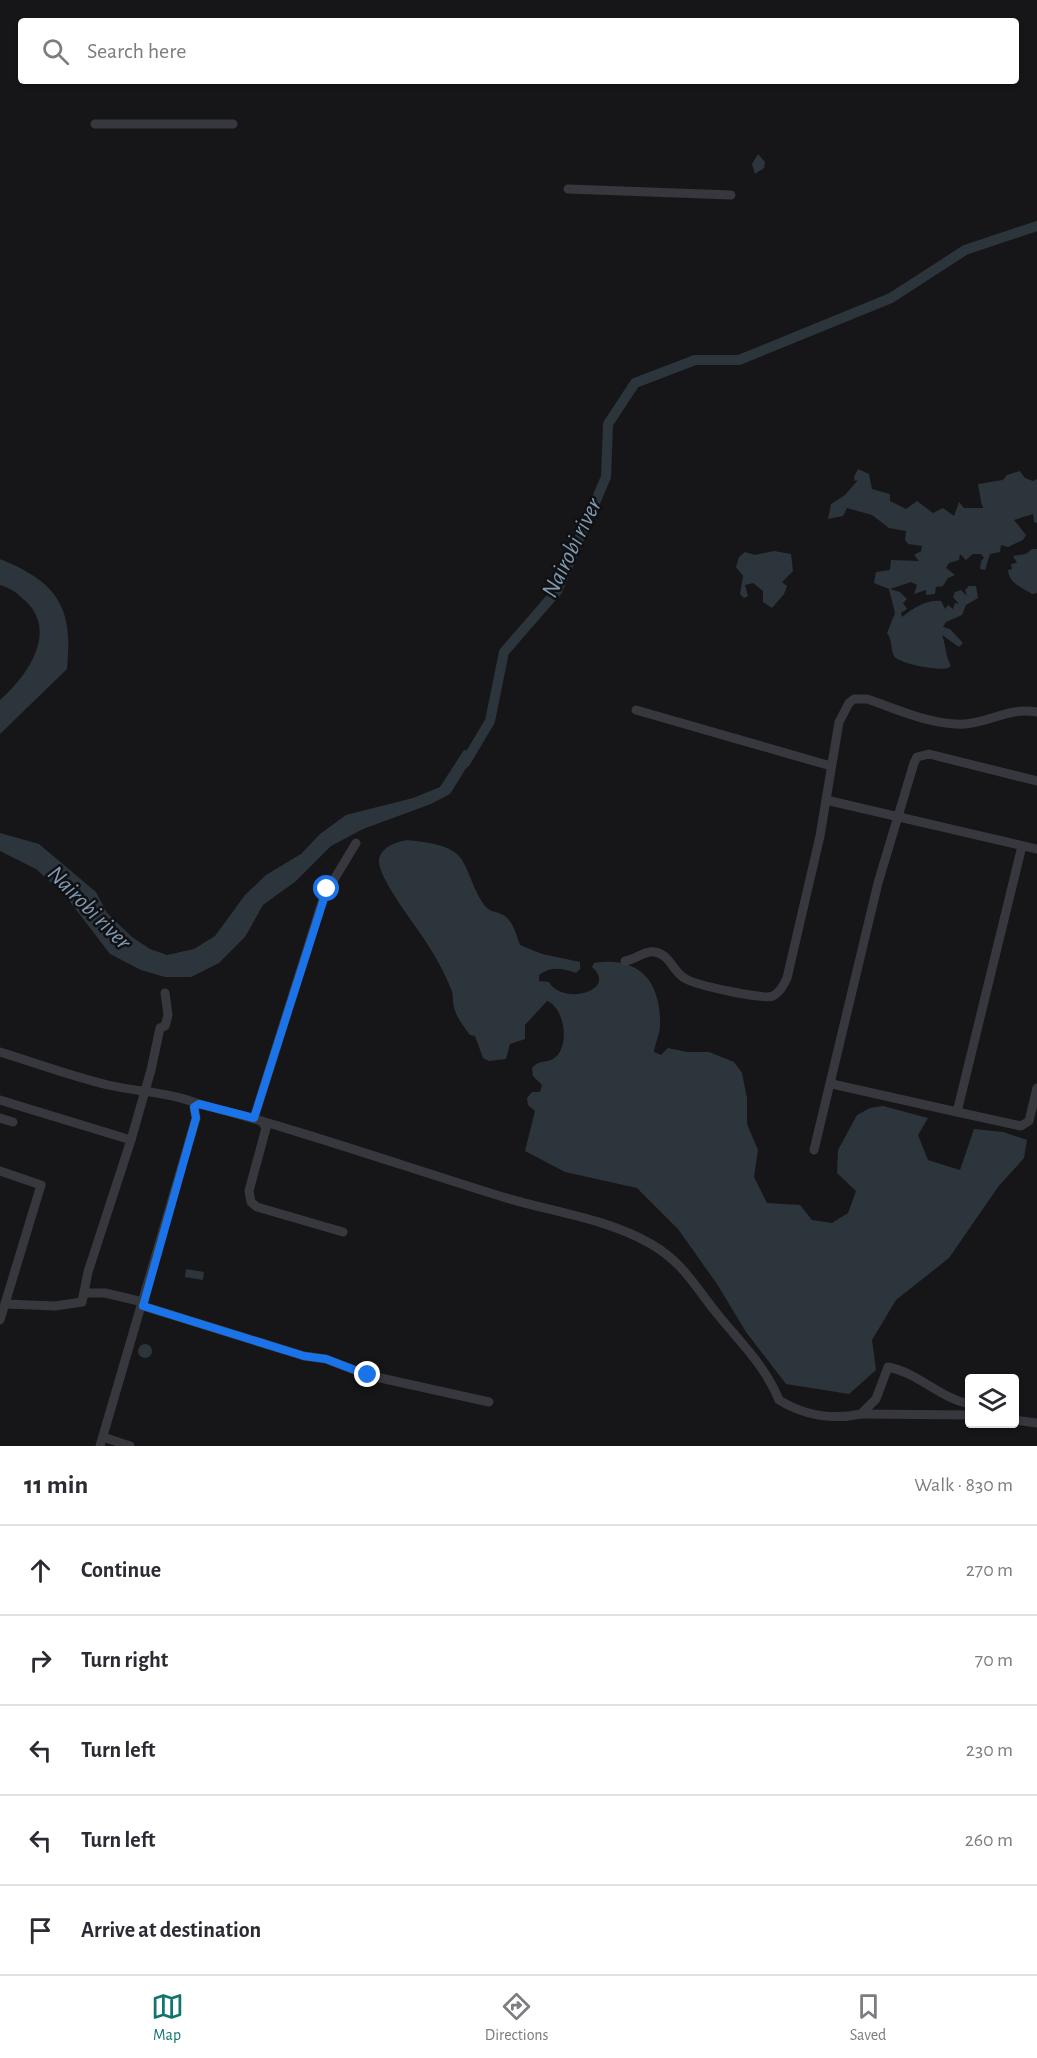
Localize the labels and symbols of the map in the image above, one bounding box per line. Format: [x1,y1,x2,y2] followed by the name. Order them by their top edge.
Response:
[538,493,607,601] water label: Nairobi river
[43,862,136,955] water label: Nairobi river
[313,875,339,901] route start
[354,1361,380,1387] route end

